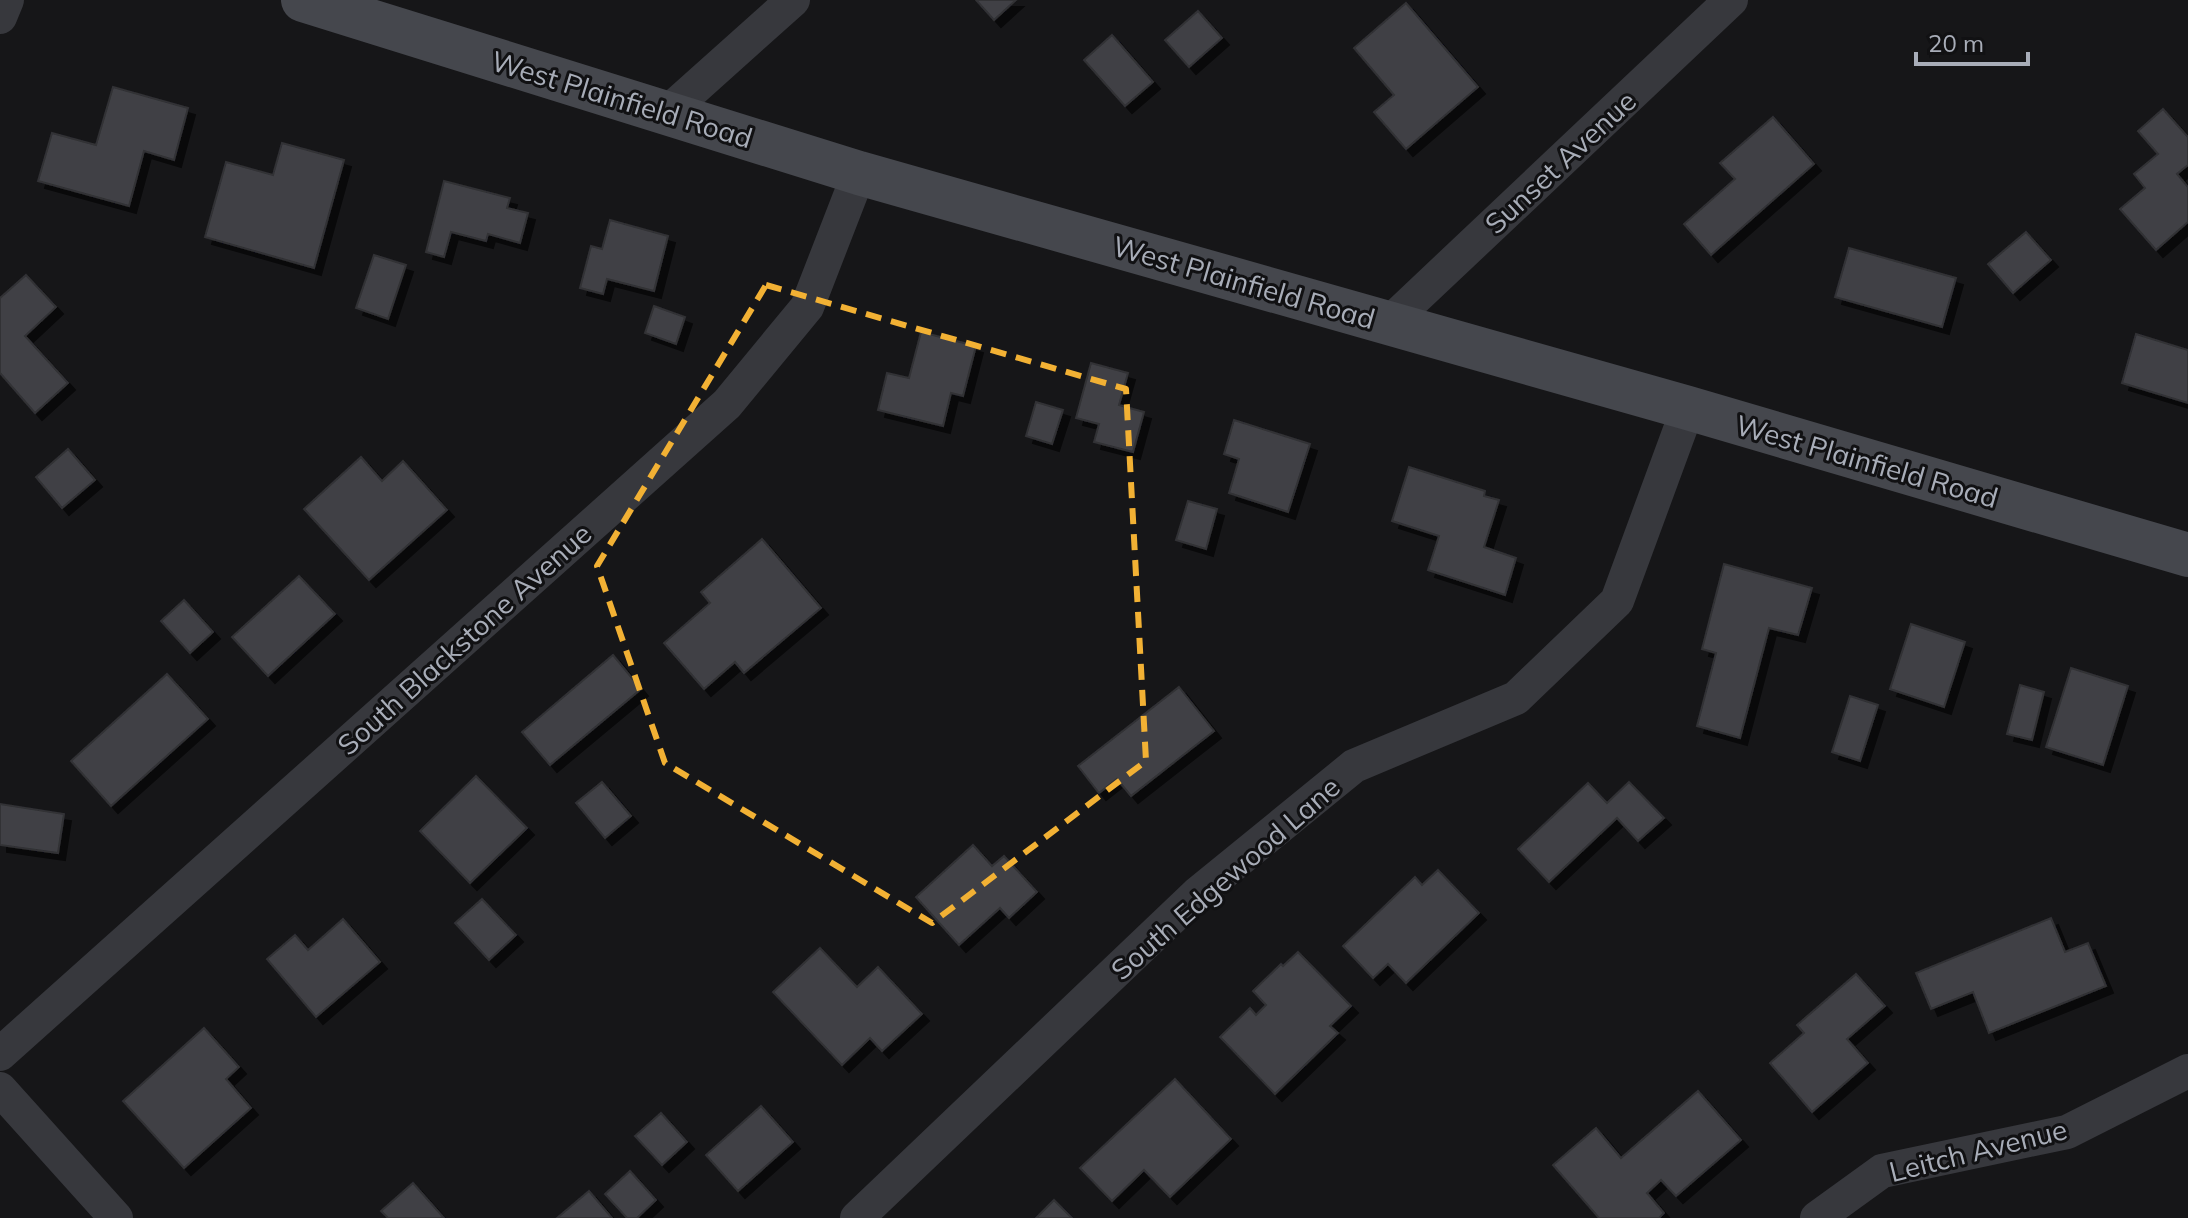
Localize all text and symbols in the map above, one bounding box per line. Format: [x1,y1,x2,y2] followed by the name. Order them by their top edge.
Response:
[1916,16,2028,66] scale bar
[1928,28,1984,58] text: 20 m
[487,43,757,155] street label: West Plainfield Road
[1477,83,1643,241] street label: Sunset Avenue
[1109,228,1379,336] street label: West Plainfield Road
[1732,407,2002,515] street label: West Plainfield Road
[330,516,598,762] street label: South Blackstone Avenue
[1103,769,1347,987] street label: South Edgewood Lane
[1886,1111,2070,1189] street label: Leitch Avenue

